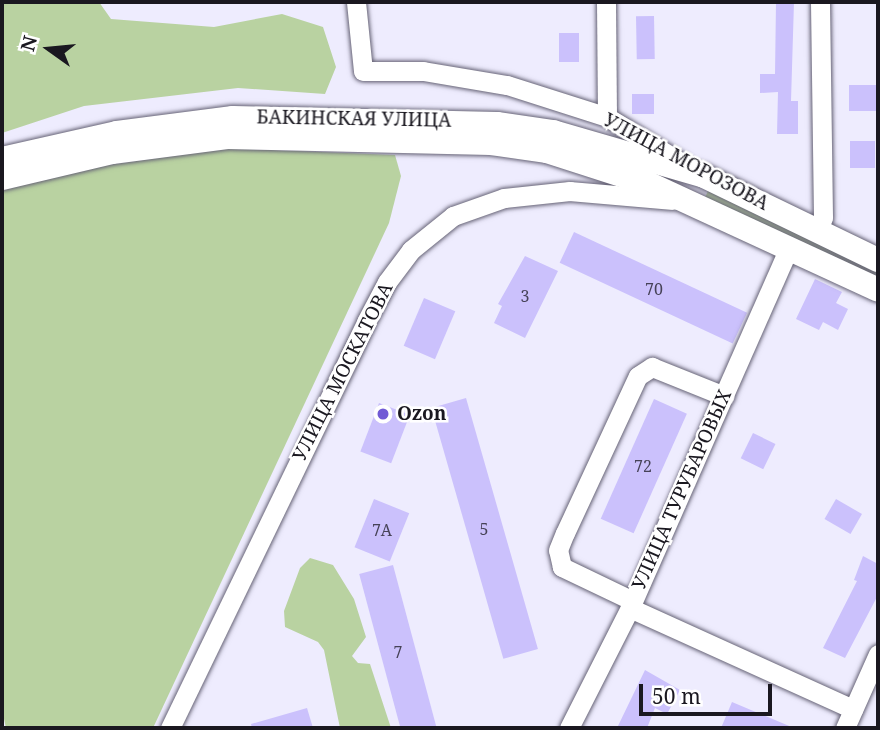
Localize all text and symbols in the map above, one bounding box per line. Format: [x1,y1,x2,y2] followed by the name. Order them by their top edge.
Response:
[14,14,84,84] north arrow
[14,33,43,54] text: N
[256,106,452,132] street label: БАКИНСКАЯ УЛИЦА
[599,109,773,215] street label: УЛИЦА МОРОЗОВА
[288,279,398,465] street label: УЛИЦА МОСКАТОВА
[645,279,663,299] house number: 70
[521,286,529,306] house number: 3
[628,386,736,594] street label: УЛИЦА ТУРУБАРОВЫХ
[397,403,446,425] place label: Ozon
[375,406,391,422] marker: Ozon
[634,456,652,476] house number: 72
[480,519,488,539] house number: 5
[372,520,392,540] house number: 7А
[394,642,402,662] house number: 7
[642,670,775,714] scale bar
[652,682,701,710] text: 50 m

